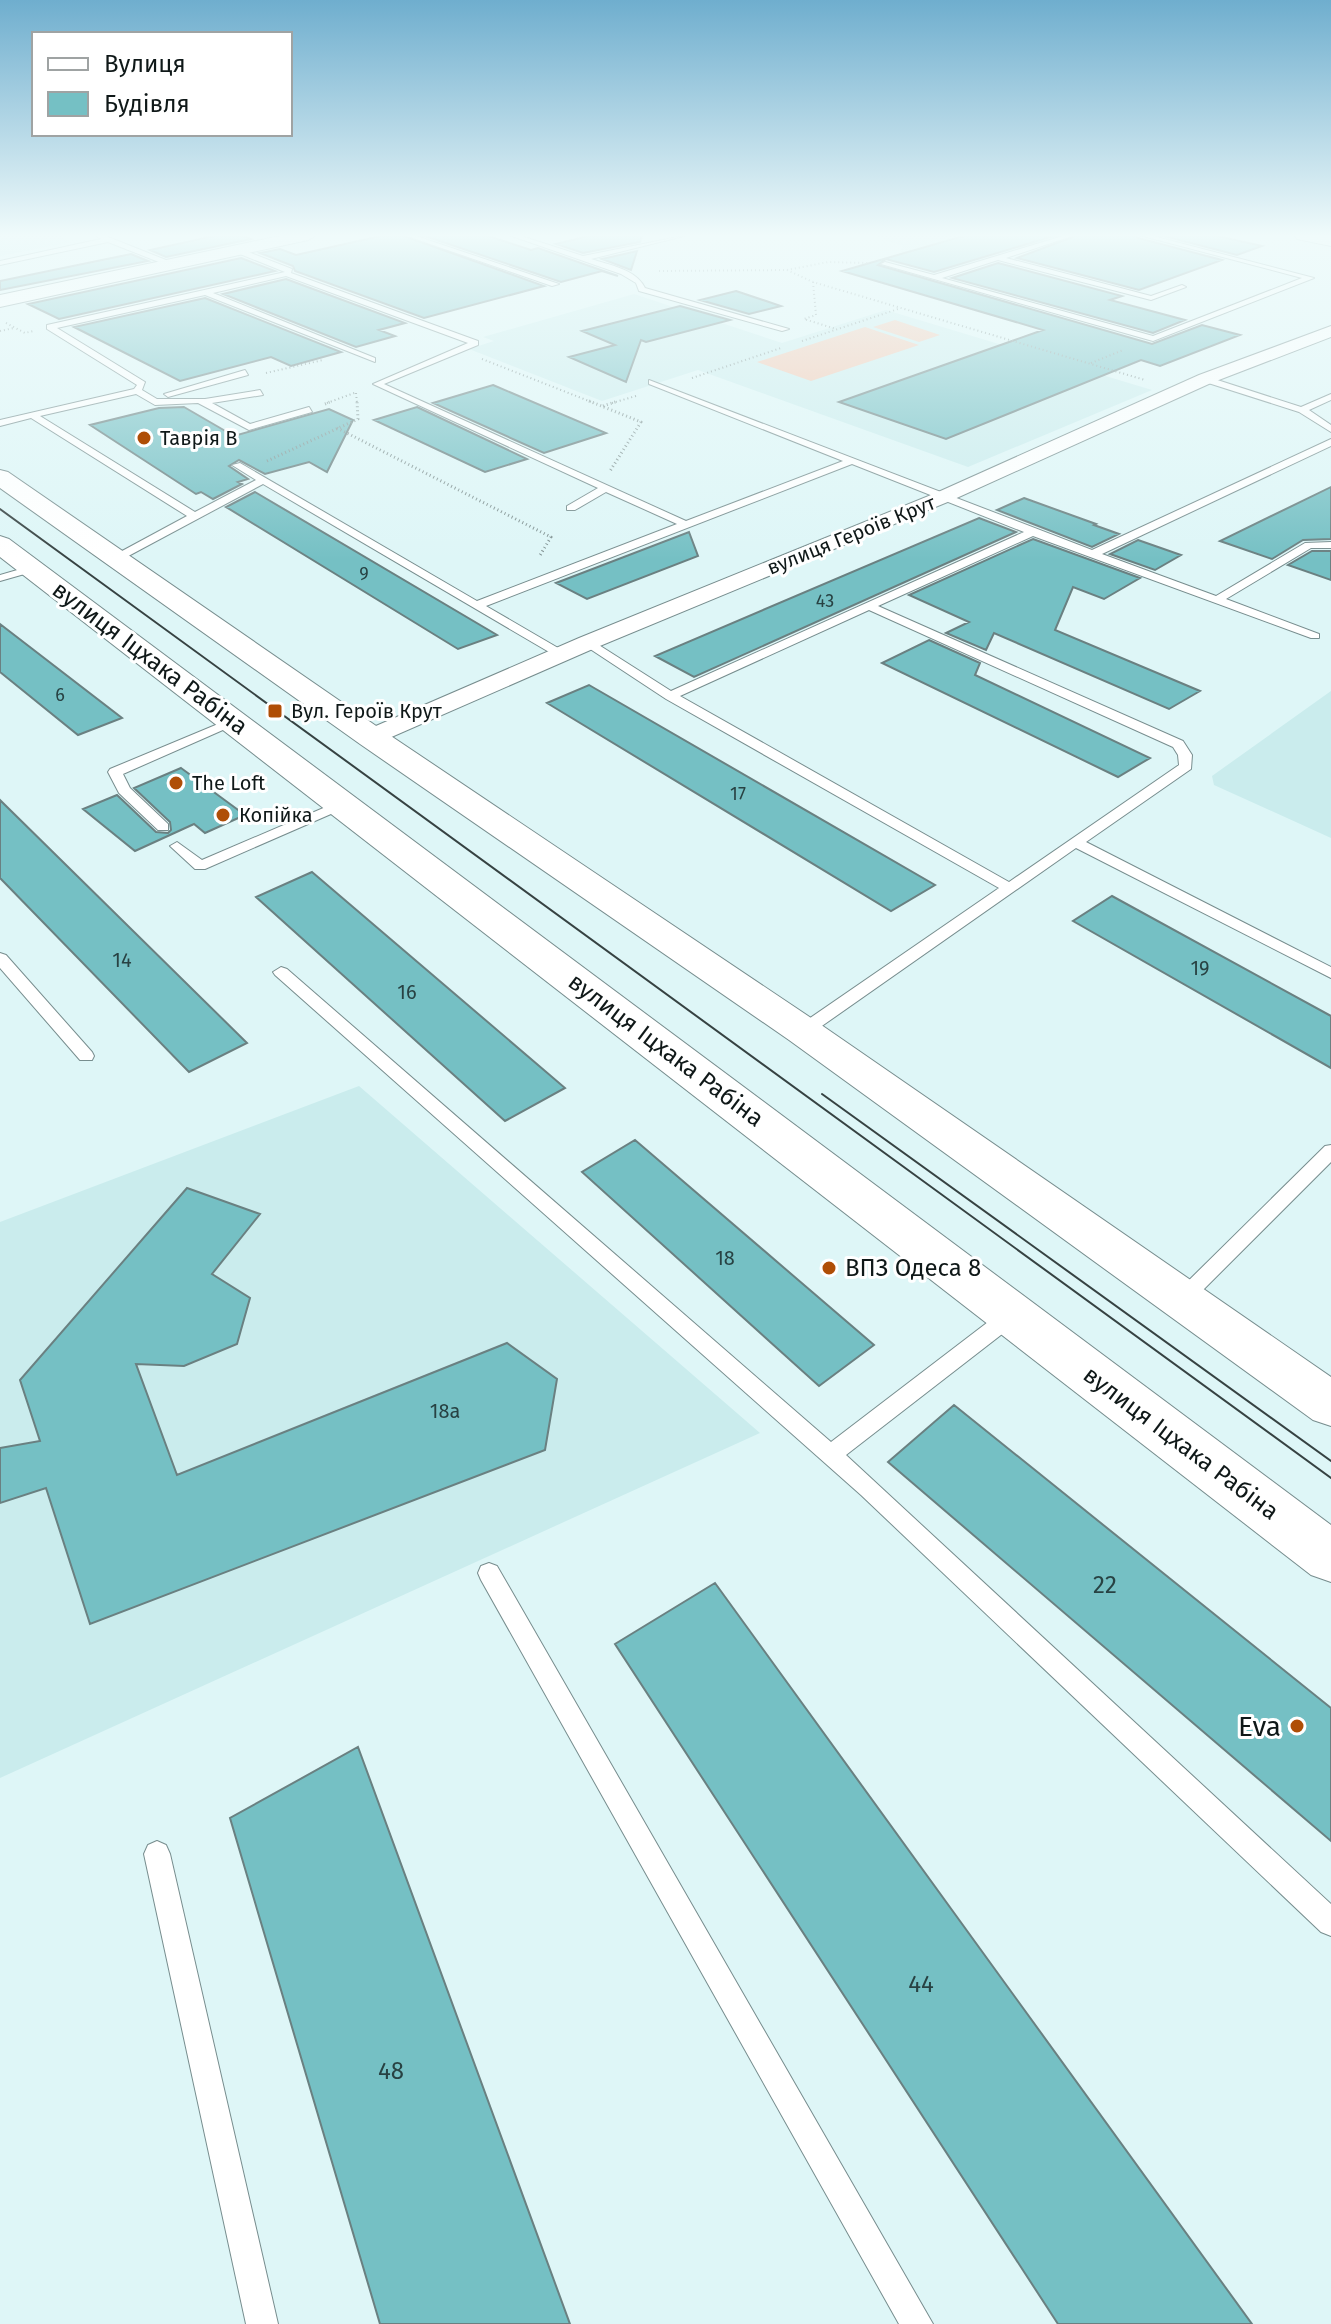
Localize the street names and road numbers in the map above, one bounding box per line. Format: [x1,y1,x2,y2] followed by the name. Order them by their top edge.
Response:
[763,490,940,580] street label: вулиця Героїв Крут
[47,575,253,741] street label: вулиця Іцхака Рабіна
[563,967,769,1133] street label: вулиця Іцхака Рабіна
[1078,1360,1284,1526] street label: вулиця Іцхака Рабіна

